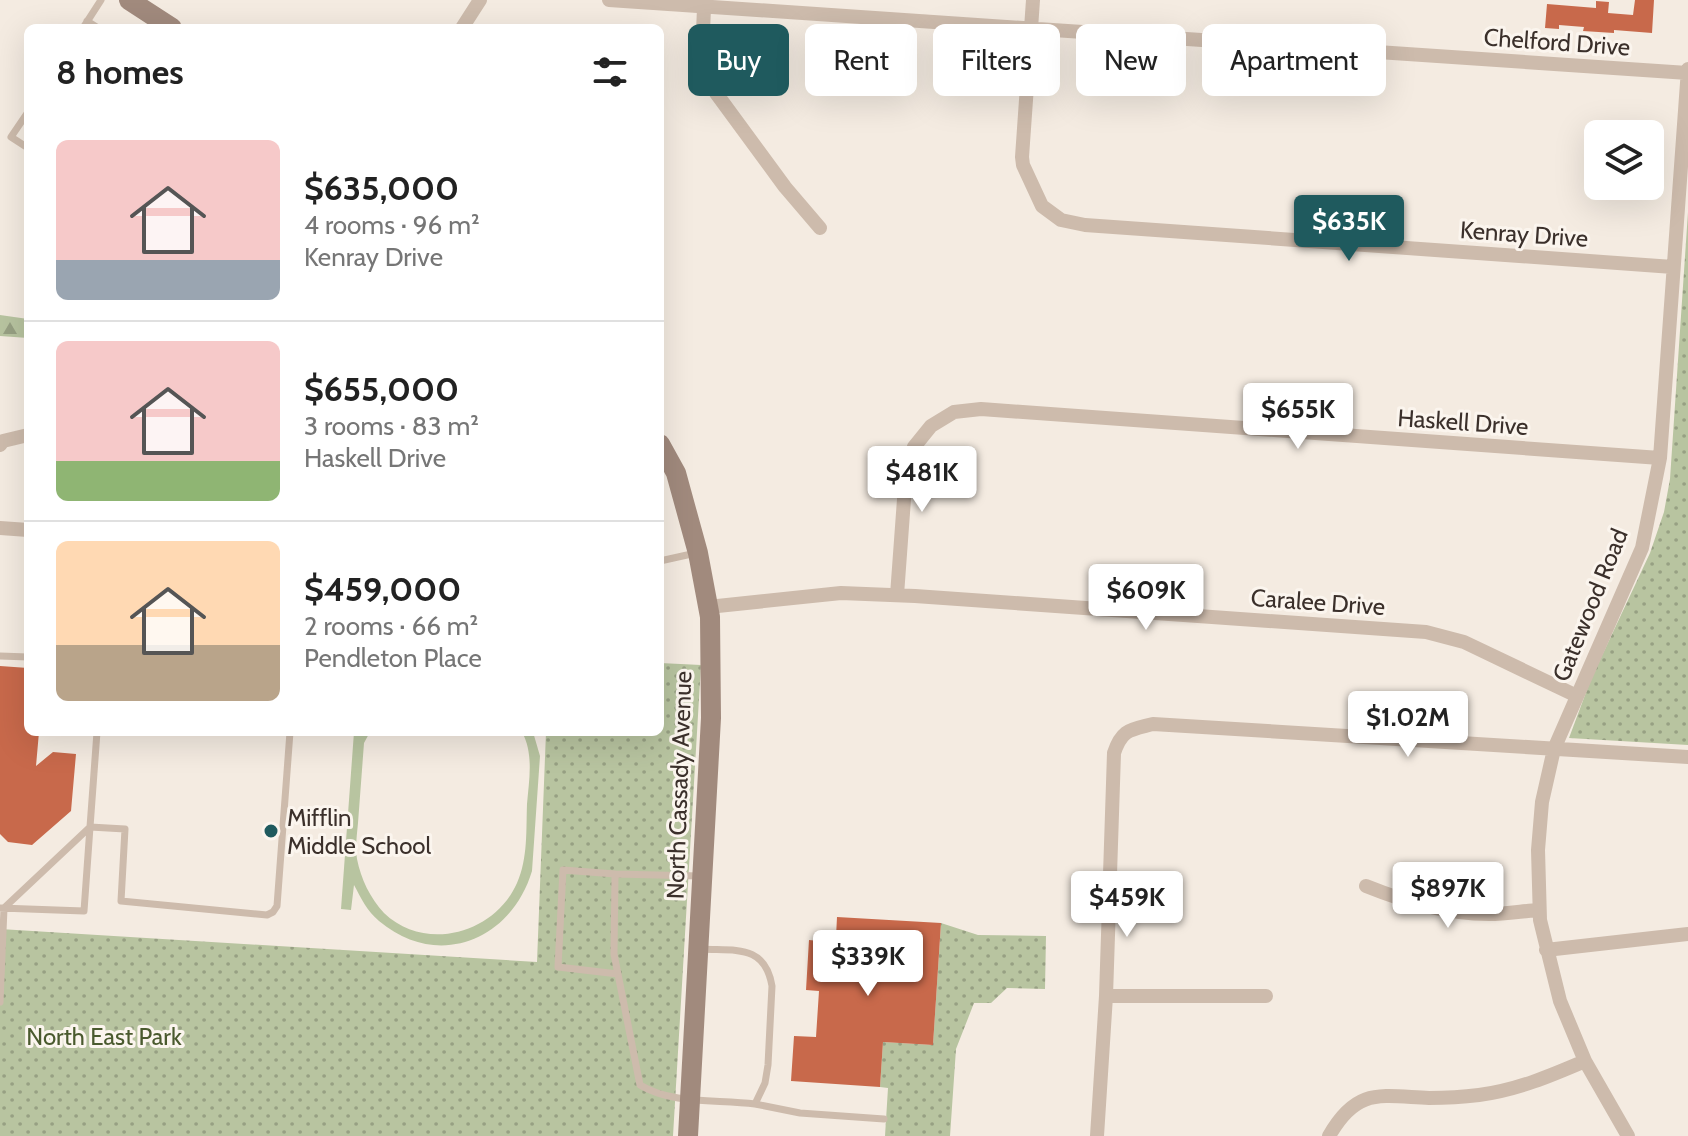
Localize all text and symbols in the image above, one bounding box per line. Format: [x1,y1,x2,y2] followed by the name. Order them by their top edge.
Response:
[1483,22,1631,62] street label: Chelford Drive
[688,24,789,96] chip: Buy
[805,24,917,96] chip: Rent
[933,24,1060,96] chip: Filters
[1076,24,1186,96] chip: New
[1202,24,1386,96] chip: Apartment
[588,50,632,94] icon: filters
[56,51,184,93] text: 8 homes
[1584,120,1664,200] map controls
[1584,120,1664,200] button: layers
[304,167,459,209] text: $635,000
[120,172,216,268] icon: home
[1293,195,1405,263] pin: $635K
[1312,205,1386,237] text: $635K
[304,209,480,241] text: 4 rooms · 96 m²
[1459,215,1589,253] street label: Kenray Drive
[304,241,443,273] text: Kenray Drive
[304,368,459,410] text: $655,000
[120,373,216,469] icon: home
[1242,383,1354,451] pin: $655K
[1261,393,1335,425] text: $655K
[1397,403,1529,441] street label: Haskell Drive
[304,410,479,442] text: 3 rooms · 83 m²
[304,442,446,474] text: Haskell Drive
[866,446,978,514] pin: $481K
[886,456,958,488] text: $481K
[1546,524,1634,686] street label: Gatewood Road
[1090,564,1202,632] pin: $609K
[304,568,461,610] text: $459,000
[120,573,216,669] icon: home
[1107,574,1185,606] text: $609K
[1250,583,1386,621] street label: Caralee Drive
[304,610,478,642] text: 2 rooms · 66 m²
[304,642,482,674] text: Pendleton Place
[661,670,697,900] street label: North Cassady Avenue
[1343,691,1473,759] pin: $1.02M
[1366,701,1450,733] text: $1.02M
[287,803,432,860] place label: Mifflin Middle School
[262,822,280,840] marker: Mifflin Middle School
[1392,862,1504,930] pin: $897K
[1071,871,1183,939] pin: $459K
[1411,872,1485,904] text: $897K
[1089,881,1165,913] text: $459K
[812,930,924,998] pin: $339K
[831,940,905,972] text: $339K
[26,1022,182,1051] park label: North East Park

